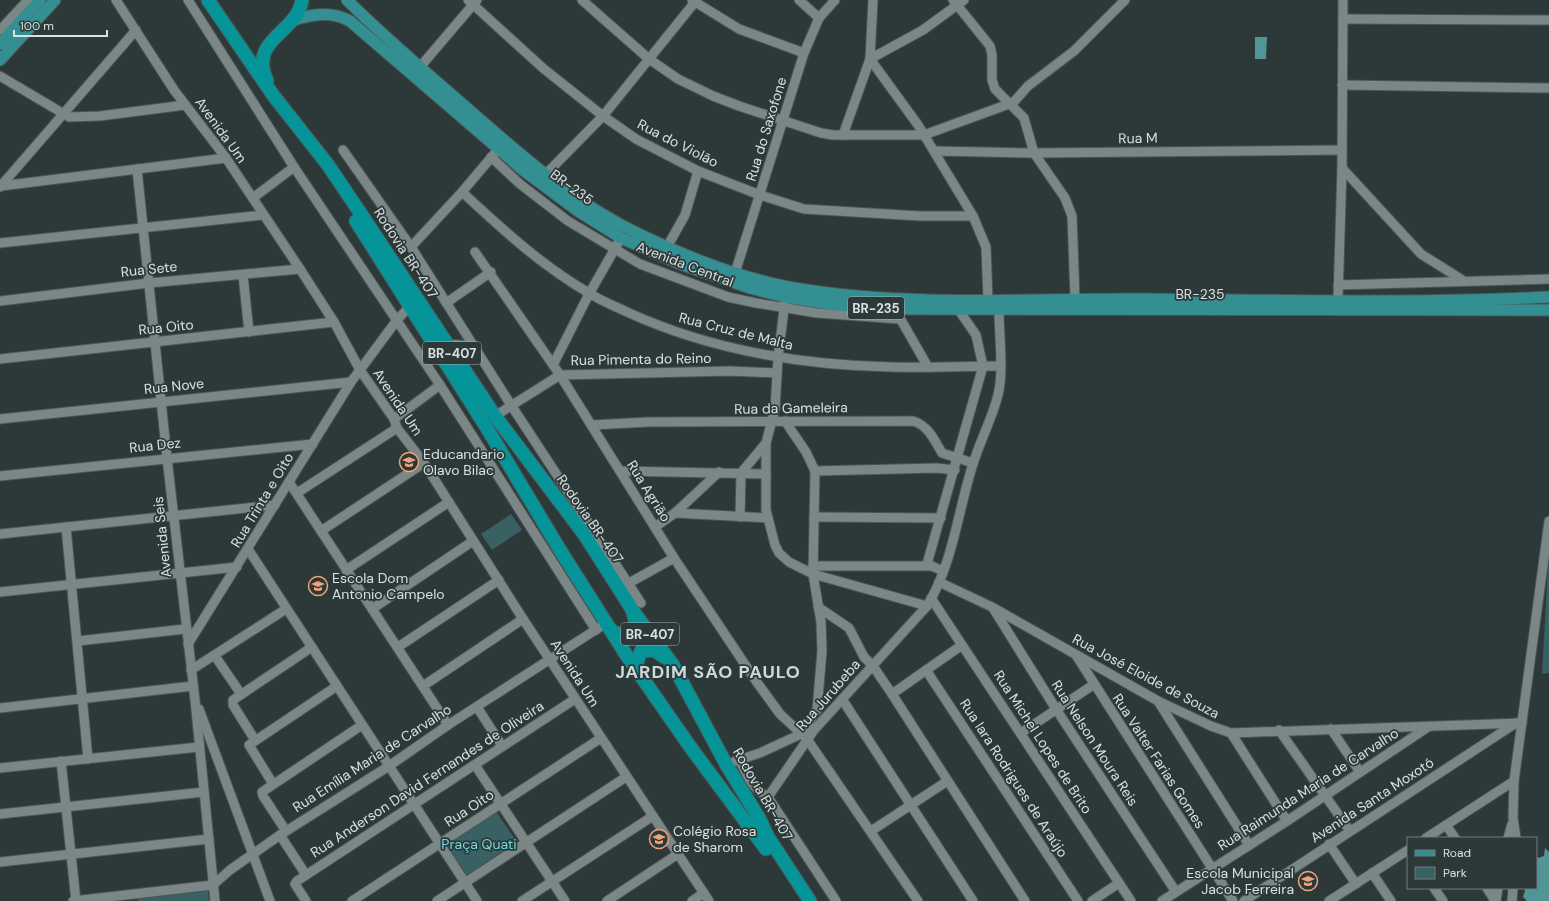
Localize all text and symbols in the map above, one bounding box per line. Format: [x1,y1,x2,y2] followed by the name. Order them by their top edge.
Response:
[14,12,107,38] scale bar
[20,18,54,34] text: 100 m
[742,75,790,183] street label: Rua do Saxofone
[191,94,251,166] street label: Avenida Um
[634,115,722,171] street label: Rua do Violão
[1118,129,1158,147] street label: Rua M
[547,165,597,209] street label: BR-235
[370,204,442,302] street label: Rodovia BR-407
[634,237,736,291] street label: Avenida Central
[120,257,178,281] street label: Rua Sete
[1175,285,1225,303] street label: BR-235
[848,297,904,319] road number: BR-235
[677,308,795,354] street label: Rua Cruz de Malta
[137,315,195,339] street label: Rua Oito
[423,342,481,364] road number: BR-407
[570,349,712,369] street label: Rua Pimenta do Reino
[369,365,427,439] street label: Avenida Um
[143,374,205,398] street label: Rua Nove
[734,398,848,418] street label: Rua da Gameleira
[128,433,182,457] street label: Rua Dez
[423,445,505,479] place label: Educandario Olavo Bilac
[227,449,297,551] street label: Rua Trinta e Oito
[398,451,420,473] school or university icon: Educandario Olavo Bilac
[623,457,675,525] street label: Rua Agrião
[553,471,627,567] street label: Rodovia BR-407
[149,496,175,578] street label: Avenida Seis
[332,569,445,603] place label: Escola Dom Antonio Campelo
[307,575,329,597] school or university icon: Escola Dom Antonio Campelo
[621,623,679,645] road number: BR-407
[1069,630,1223,722] street label: Rua José Eloide de Souza
[547,636,603,710] street label: Avenida Um
[792,656,864,734] street label: Rua Jurubeba
[615,660,801,684] district label: JARDIM SÃO PAULO
[990,667,1096,817] street label: Rua Michel Lopes de Brito
[1048,677,1142,809] street label: Rua Nelson Moura Reis
[1109,690,1209,832] street label: Rua Valter Farias Gomes
[956,695,1072,861] street label: Rua Iara Rodrigues de Araújo
[307,697,547,861] street label: Rua Anderson David Fernandes de Oliveira
[289,700,455,816] street label: Rua Emília Maria de Carvalho
[1214,724,1402,854] street label: Rua Raimunda Maria de Carvalho
[729,744,797,844] street label: Rodovia BR-407
[1307,753,1437,847] street label: Avenida Santa Moxotó
[441,785,497,831] street label: Rua Oito
[673,822,756,856] place label: Colégio Rosa de Sharom
[648,828,670,850] school or university icon: Colégio Rosa de Sharom
[441,835,517,853] park label: Praça Quati
[1407,837,1537,889] legend
[1443,845,1471,861] text: Road
[1186,864,1294,898] place label: Escola Municipal Jacob Ferreira
[1443,865,1467,881] text: Park
[1297,870,1319,892] school or university icon: Escola Municipal Jacob Ferreira

